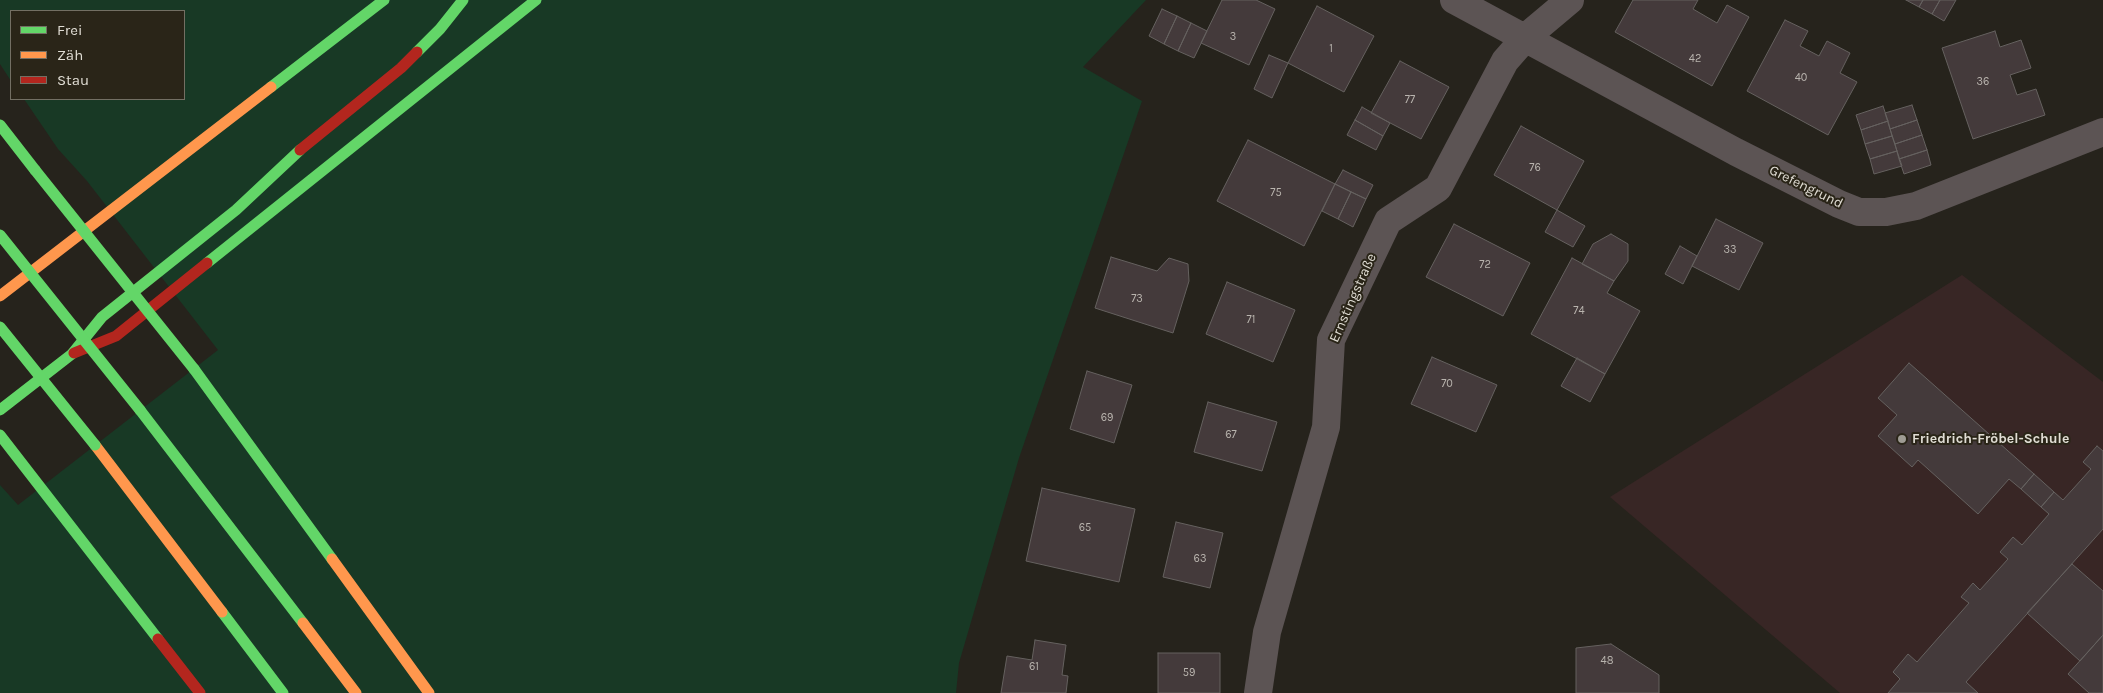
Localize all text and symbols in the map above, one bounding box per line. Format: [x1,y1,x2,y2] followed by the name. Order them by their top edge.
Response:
[10,10,185,100] legend
[57,21,82,39] text: Frei
[1230,30,1236,44] house number: 3
[1329,42,1333,56] house number: 1
[57,46,83,64] text: Zäh
[1689,52,1701,66] house number: 42
[57,71,89,89] text: Stau
[1795,71,1807,85] house number: 40
[1977,75,1989,89] house number: 36
[1405,93,1415,107] house number: 77
[1529,161,1541,175] house number: 76
[1766,162,1846,212] street label: Grefengrund
[1270,186,1282,200] house number: 75
[1724,243,1736,257] house number: 33
[1326,251,1380,345] street label: Ernstingstraße
[1479,258,1491,272] house number: 72
[1131,292,1143,306] house number: 73
[1573,304,1585,318] house number: 74
[1247,313,1255,327] house number: 71
[1441,377,1453,391] house number: 70
[1101,411,1113,425] house number: 69
[1225,428,1237,442] house number: 67
[1912,431,2069,447] place label: Friedrich-Fröbel-Schule
[1896,433,1908,445] marker: Friedrich-Fröbel-Schule
[1079,521,1091,535] house number: 65
[1194,552,1206,566] house number: 63
[1601,654,1613,668] house number: 48
[1029,660,1039,674] house number: 61
[1183,666,1195,680] house number: 59

